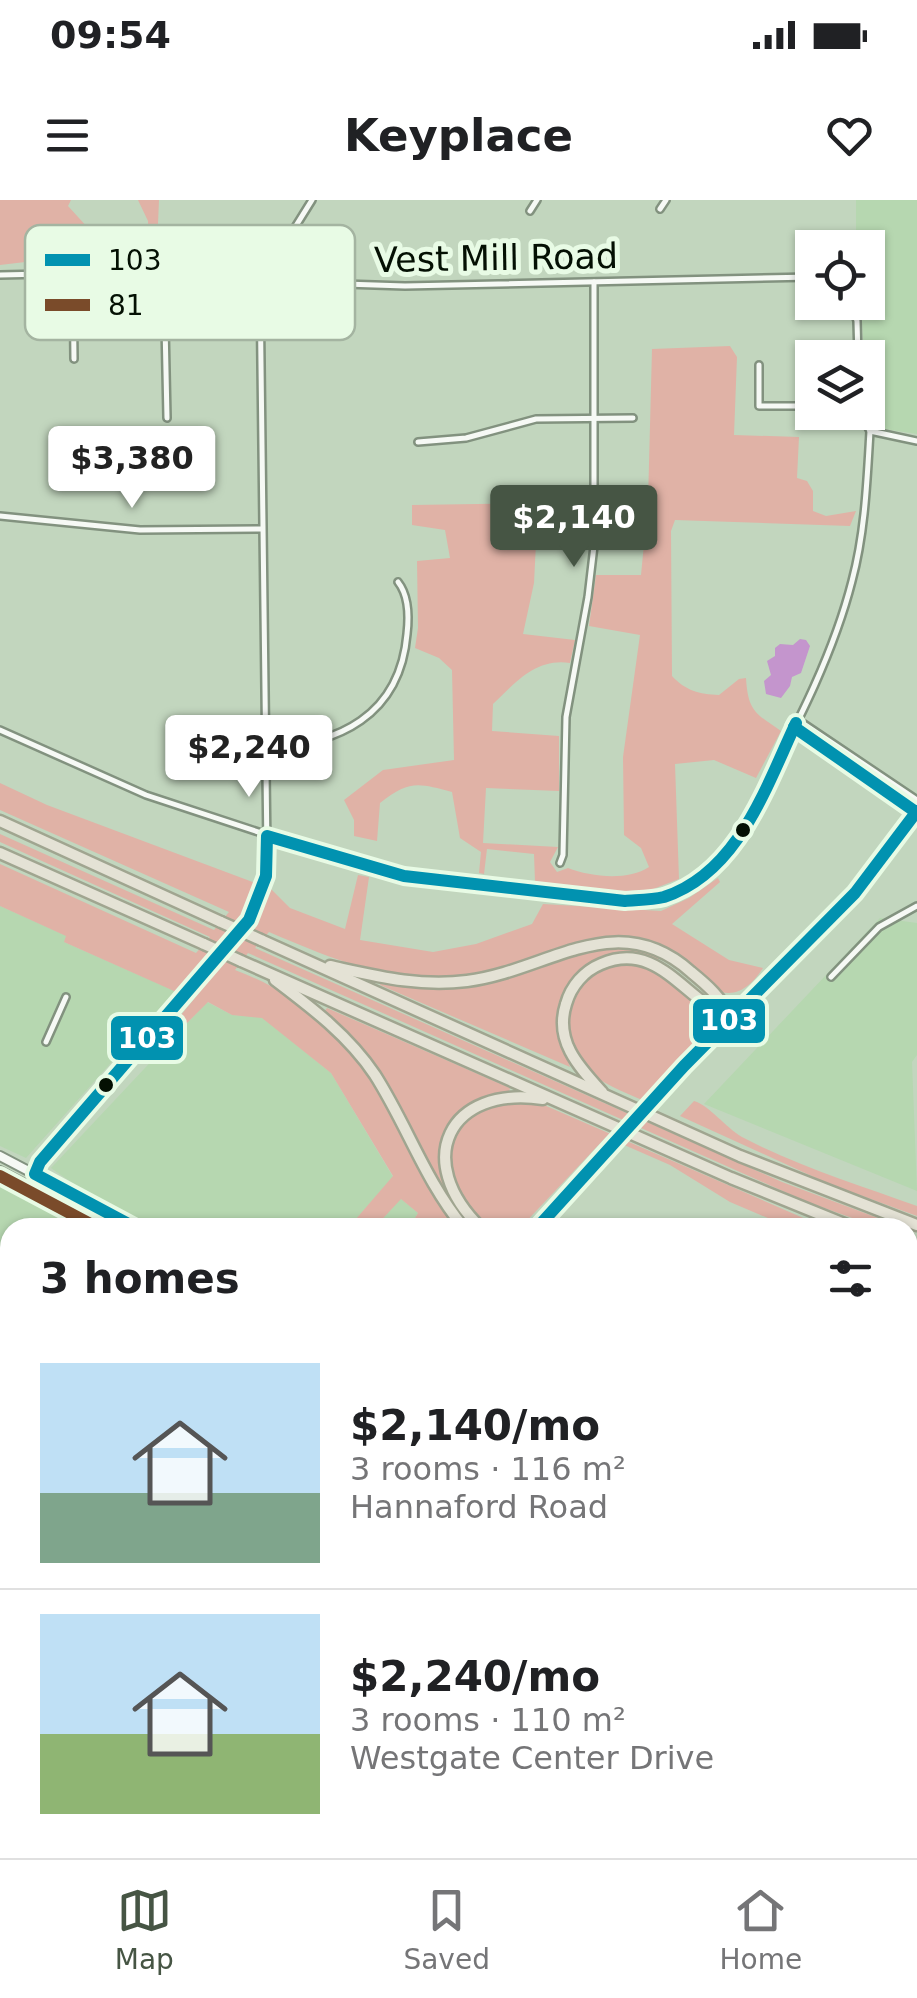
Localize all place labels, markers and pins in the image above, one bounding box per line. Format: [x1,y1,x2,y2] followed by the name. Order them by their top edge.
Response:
[51,426,213,511] pin: $3,380
[493,485,655,570] pin: $2,140
[168,715,330,800] pin: $2,240
[733,820,753,840] unlabelled marker
[96,1075,116,1095] unlabelled marker

